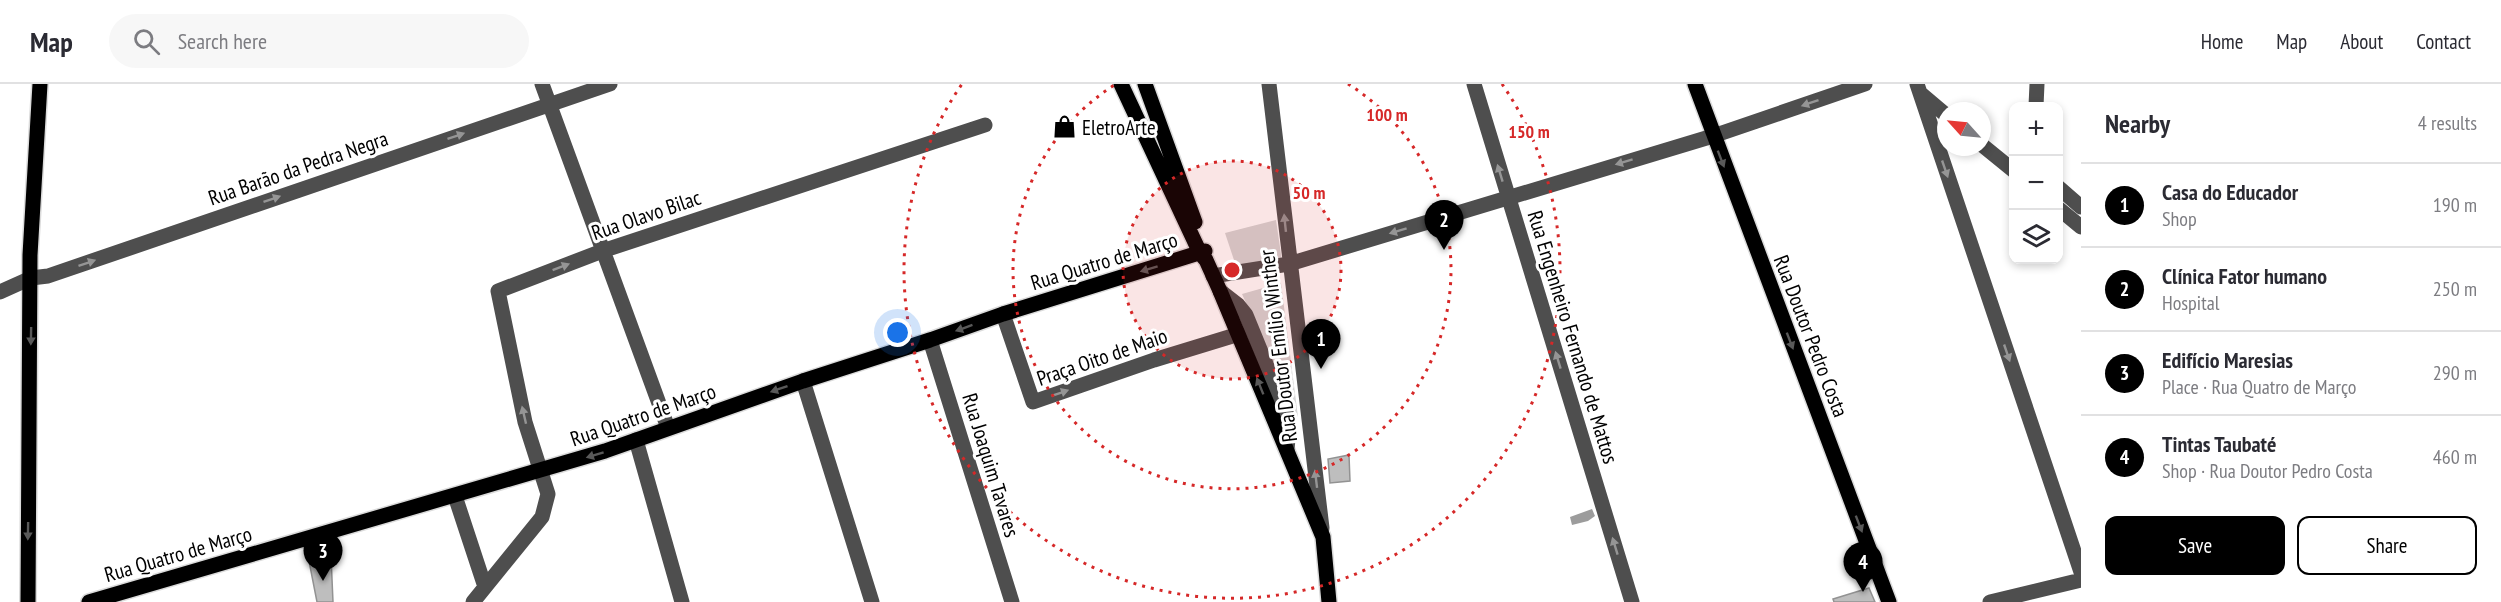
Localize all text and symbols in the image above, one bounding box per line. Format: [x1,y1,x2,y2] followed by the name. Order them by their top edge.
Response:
[109,14,529,68] search box
[30,23,73,60] text: Map
[130,25,163,58] icon: search
[178,27,267,55] text: Search here
[2201,28,2243,55] text: Home
[2276,28,2307,55] text: Map
[2340,28,2383,55] text: About
[2416,28,2471,55] text: Contact
[1801,98,1819,108] one-way arrow
[1937,102,1991,156] north arrow
[2009,102,2063,264] map controls
[2009,102,2063,156] button: +
[1366,103,1408,126] text: 100 m
[2105,107,2170,140] text: Nearby
[2418,110,2477,136] text: 4 results
[1051,114,1077,140] shop icon: EletroArte
[1082,114,1156,141] place label: EletroArte
[1508,120,1550,143] text: 150 m
[205,125,391,211] street label: Rua Barão da Pedra Negra
[447,131,465,141] one-way arrow
[1717,150,1727,168] one-way arrow
[2009,156,2063,210] button: −
[1615,158,1633,167] one-way arrow
[1941,160,1950,178] one-way arrow
[1495,164,1504,182] one-way arrow
[2162,178,2298,206] text: Casa do Educador
[1293,181,1325,204] text: 50 m
[588,184,705,246] street label: Rua Olavo Bilac
[2120,192,2129,218] text: 1
[2433,192,2477,218] text: 190 m
[263,194,281,204] one-way arrow
[1424,200,1464,250] pin: 2
[2162,206,2197,232] text: Shop
[1522,207,1624,467] street label: Rua Engenheiro Fernando de Mattos
[2009,210,2063,264] button: layers
[1280,213,1290,232] one-way arrow
[1027,226,1181,296] street label: Rua Quatro de Março
[1389,227,1407,236] one-way arrow
[1253,248,1303,444] street label: Rua Doutor Emílio Winther
[1768,251,1854,421] street label: Rua Doutor Pedro Costa
[78,257,96,267] one-way arrow
[1222,260,1242,280] centre of rings
[552,261,570,271] one-way arrow
[2162,262,2327,290] text: Clínica Fator humano
[1140,265,1158,274] one-way arrow
[2120,276,2129,302] text: 2
[2433,276,2477,302] text: 250 m
[2162,290,2219,316] text: Hospital
[883,318,912,347] your location
[1302,320,1340,369] pin: 1
[1033,322,1171,392] street label: Praça Oito de Maio
[955,324,973,334] one-way arrow
[26,327,35,346] one-way arrow
[1786,332,1796,350] one-way arrow
[2003,344,2013,362] one-way arrow
[2162,346,2293,374] text: Edifício Maresias
[1552,351,1562,369] one-way arrow
[2120,360,2129,386] text: 3
[2433,360,2477,386] text: 290 m
[2162,374,2356,400] text: Place · Rua Quatro de Março
[567,377,719,453] street label: Rua Quatro de Março
[1255,377,1264,395] one-way arrow
[769,385,787,395] one-way arrow
[1051,388,1069,398] one-way arrow
[956,390,1026,540] street label: Rua Joaquim Tavares
[519,406,528,425] one-way arrow
[2162,430,2276,458] text: Tintas Taubaté
[2120,444,2129,470] text: 4
[2433,444,2477,470] text: 460 m
[586,450,604,460] one-way arrow
[2162,458,2373,484] text: Shop · Rua Doutor Pedro Costa
[1311,470,1320,489] one-way arrow
[1855,515,1864,533] one-way arrow
[2105,516,2285,575] button: Save
[2297,516,2477,575] button: Share
[101,520,255,588] street label: Rua Quatro de Março
[24,522,33,541] one-way arrow
[304,532,342,581] pin: 3
[1610,537,1619,555] one-way arrow
[1844,542,1882,592] pin: 4

